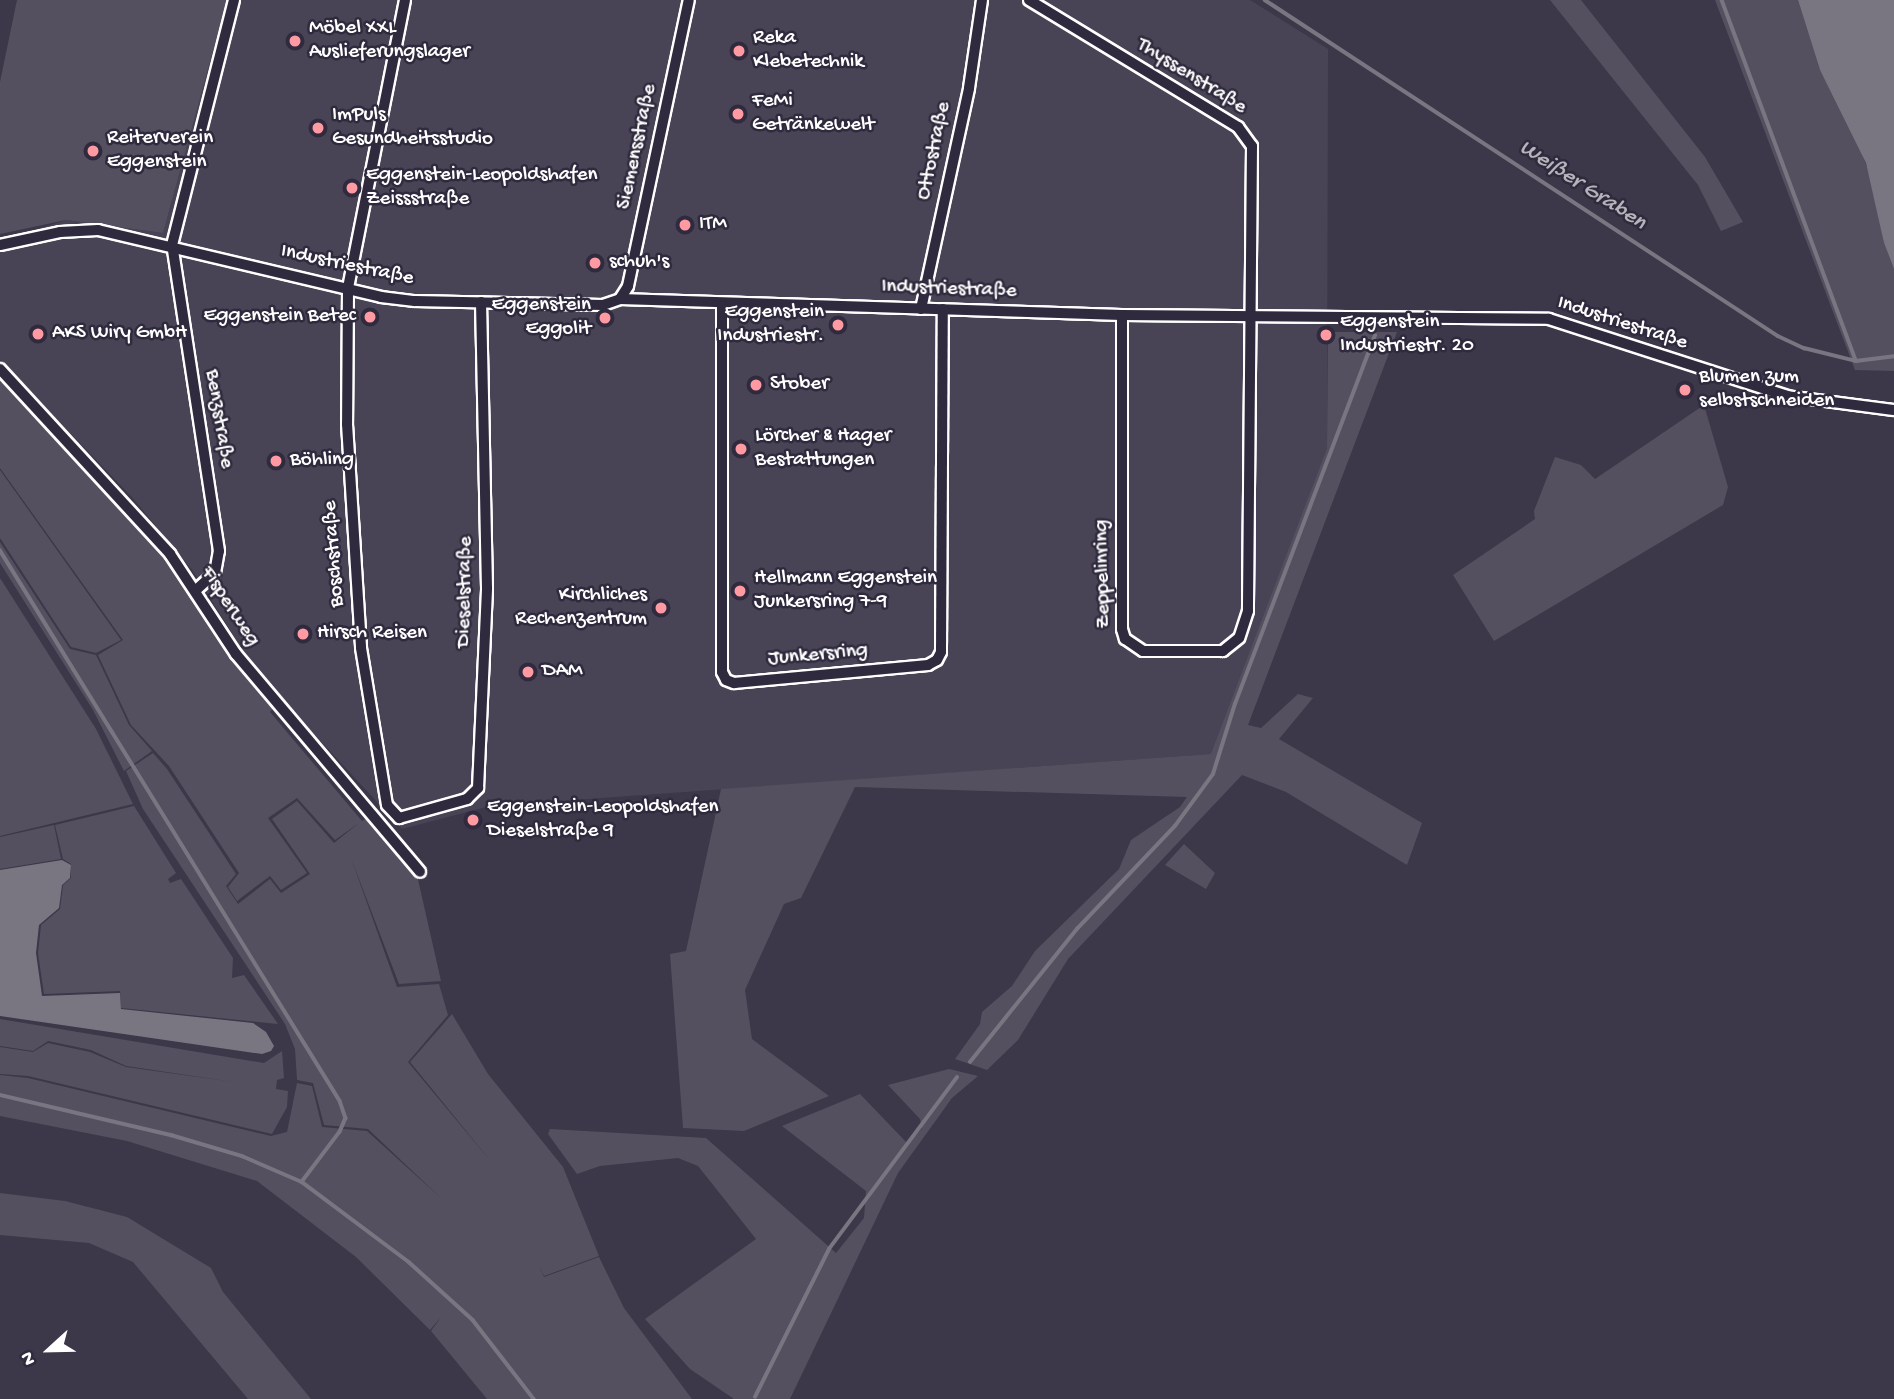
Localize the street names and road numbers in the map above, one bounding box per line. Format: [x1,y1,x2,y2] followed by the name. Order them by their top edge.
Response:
[1131,33,1251,121] street label: Thyssenstraße
[612,82,664,212] street label: Siemensstraße
[912,100,958,202] street label: Ottostraße
[278,240,416,292] street label: Industriestraße
[881,275,1017,305] street label: Industriestraße
[1554,291,1690,357] street label: Industriestraße
[198,368,238,470] street label: Benzstraße
[319,500,351,608] street label: Boschstraße
[1090,519,1118,629] street label: Zeppelinring
[452,536,480,648] street label: Dieselstraße
[194,562,264,652] street label: Fisperweg
[767,639,869,673] street label: Junkersring

